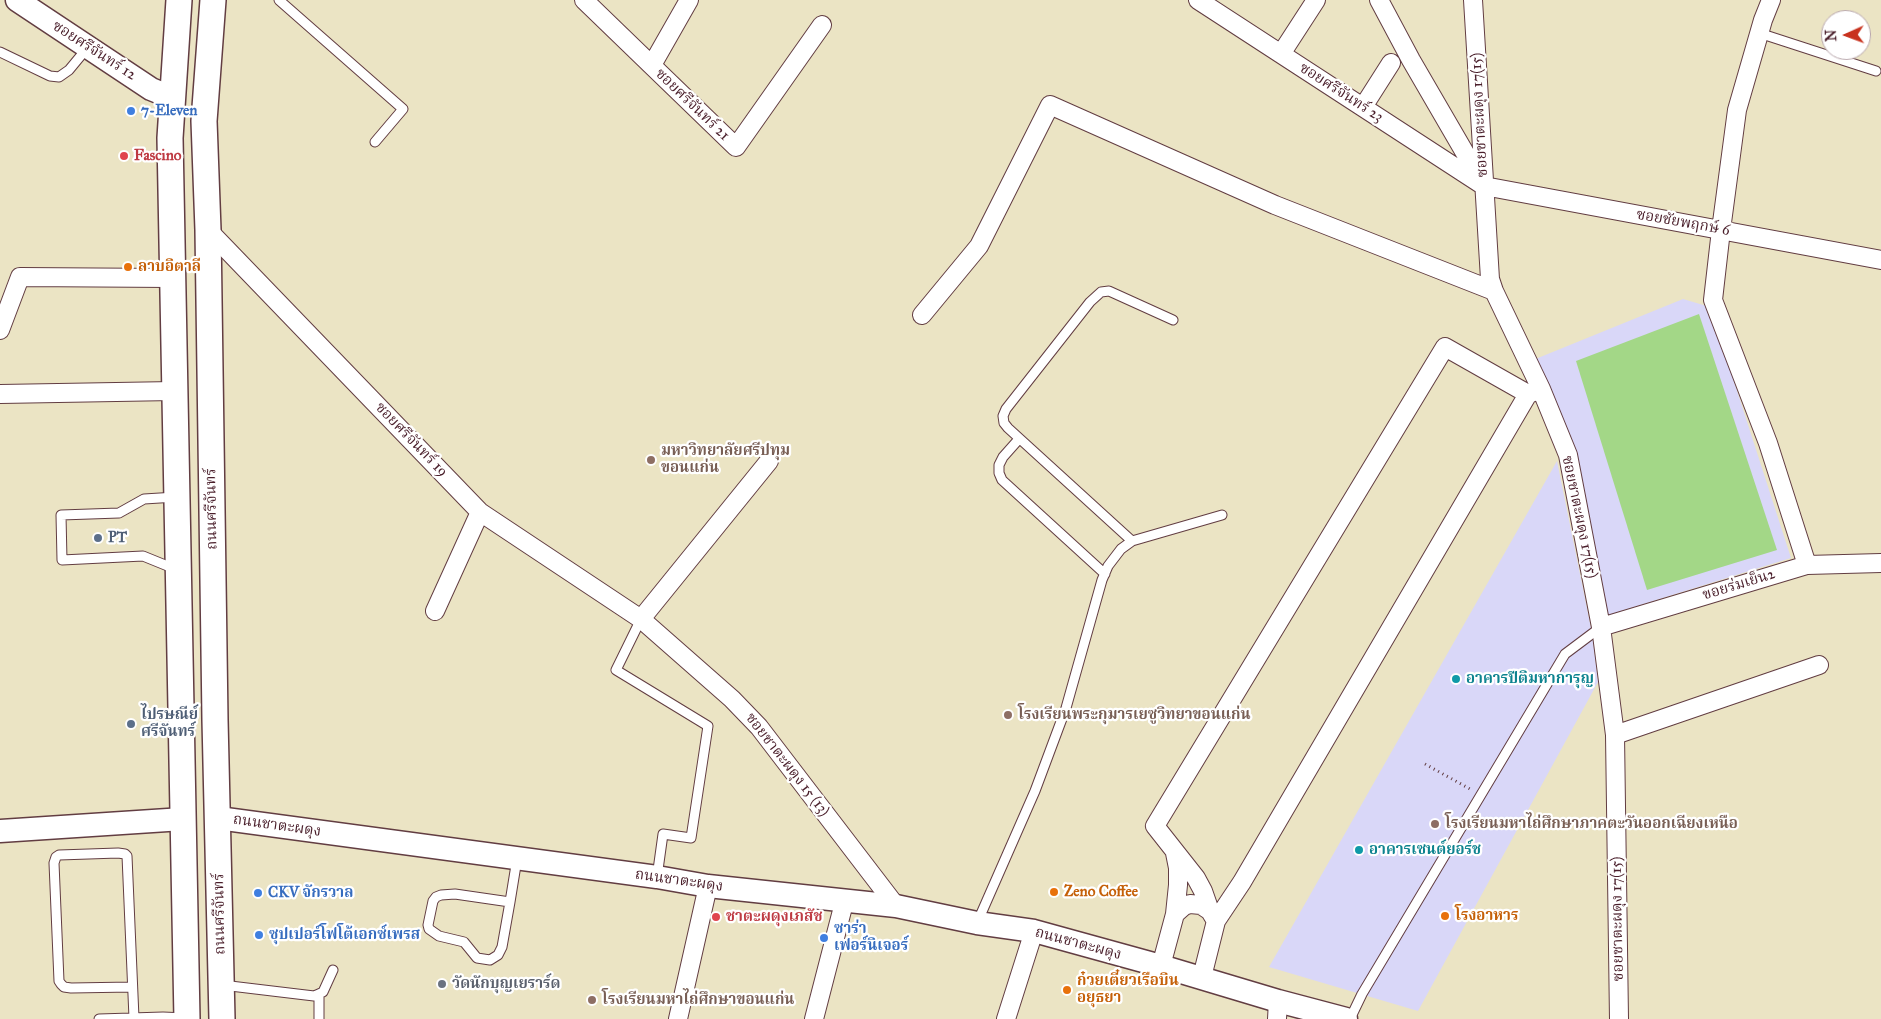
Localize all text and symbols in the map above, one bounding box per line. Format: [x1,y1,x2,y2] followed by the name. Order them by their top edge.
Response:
[1821,10,1871,60] north arrow
[49,17,139,85] street label: ซอยศรีจันทร์ 12
[1823,29,1840,42] text: N
[1468,52,1492,178] street label: ซอยชาตะผดุง 17(15)
[1296,59,1386,127] street label: ซอยศรีจันทร์ 23
[651,65,733,145] street label: ซอยศรีจันทร์ 21
[141,102,197,120] place label: 7-Eleven
[125,105,137,117] marker: 7-Eleven
[134,147,181,165] place label: Fascino
[118,150,130,162] marker: Fascino
[1635,206,1731,240] street label: ซอยชัยพฤกษ์ 6
[138,258,201,276] place label: ลาบอิตาลี
[122,261,134,273] marker: ลาบอิตาลี
[371,399,451,481] street label: ซอยศรีจันทร์ 19
[661,442,790,477] place label: มหาวิทยาลัยศรีปทุม ขอนแก่น
[645,454,657,466] marker: มหาวิทยาลัยศรีปทุม ขอนแก่น
[1557,454,1601,580] street label: ซอยชาตะผดุง 17(15)
[202,468,222,550] street label: ถนนศรีจันทร์
[108,529,127,547] place label: PT
[92,532,104,544] marker: PT
[1701,565,1777,605] street label: ขอยร่มเย็น2
[1466,670,1594,688] place label: อาคารปีติมหาการุญ
[1450,673,1462,685] marker: อาคารปีติมหาการุญ
[141,706,198,741] place label: ไปรษณีย์ ศรีจันทร์
[1018,706,1250,724] place label: โรงเรียนพระกุมารเยซูวิทยาขอนแก่น
[1002,709,1014,721] marker: โรงเรียนพระกุมารเยซูวิทยาขอนแก่น
[741,710,833,820] street label: ซอยชาตะผดุง 15 (13)
[125,718,137,730] marker: ไปรษณีย์ ศรีจันทร์
[232,811,322,841] street label: ถนนชาตะผดุง
[1445,815,1738,833] place label: โรงเรียนมหาไถ่ศึกษาภาคตะวันออกเฉียงเหนือ
[1429,818,1441,830] marker: โรงเรียนมหาไถ่ศึกษาภาคตะวันออกเฉียงเหนือ
[1369,841,1481,859] place label: อาคารเซนต์ยอร์ช
[1353,844,1365,856] marker: อาคารเซนต์ยอร์ช
[1608,856,1628,982] street label: ซอยชาตะผดุง 17(15)
[634,866,724,896] street label: ถนนชาตะผดุง
[210,873,230,955] street label: ถนนศรีจันทร์
[1064,883,1138,901] place label: Zeno Coffee
[268,884,353,902] place label: CKV จักรวาล
[1048,886,1060,898] marker: Zeno Coffee
[252,887,264,899] marker: CKV จักรวาล
[1455,907,1518,925] place label: โรงอาหาร
[726,908,823,926] place label: ชาตะผดุงเภสัช
[1439,910,1451,922] marker: โรงอาหาร
[710,911,722,923] marker: ชาตะผดุงเภสัช
[834,920,908,955] place label: ซาร่า เฟอร์นิเจอร์
[1033,924,1123,964] street label: ถนนชาตะผดุง
[269,926,420,944] place label: ซุปเปอร์โฟโต้เอกซ์เพรส
[253,929,265,941] marker: ซุปเปอร์โฟโต้เอกซ์เพรส
[818,932,830,944] marker: ซาร่า เฟอร์นิเจอร์
[1077,972,1179,1007] place label: ก๋วยเตี๋ยวเรือบิน อยุธยา
[452,975,561,993] place label: วัดนักบุญเยราร์ด
[436,978,448,990] marker: วัดนักบุญเยราร์ด
[1061,984,1073,996] marker: ก๋วยเตี๋ยวเรือบิน อยุธยา
[602,991,794,1009] place label: โรงเรียนมหาไถ่ศึกษาขอนแก่น
[586,994,598,1006] marker: โรงเรียนมหาไถ่ศึกษาขอนแก่น

